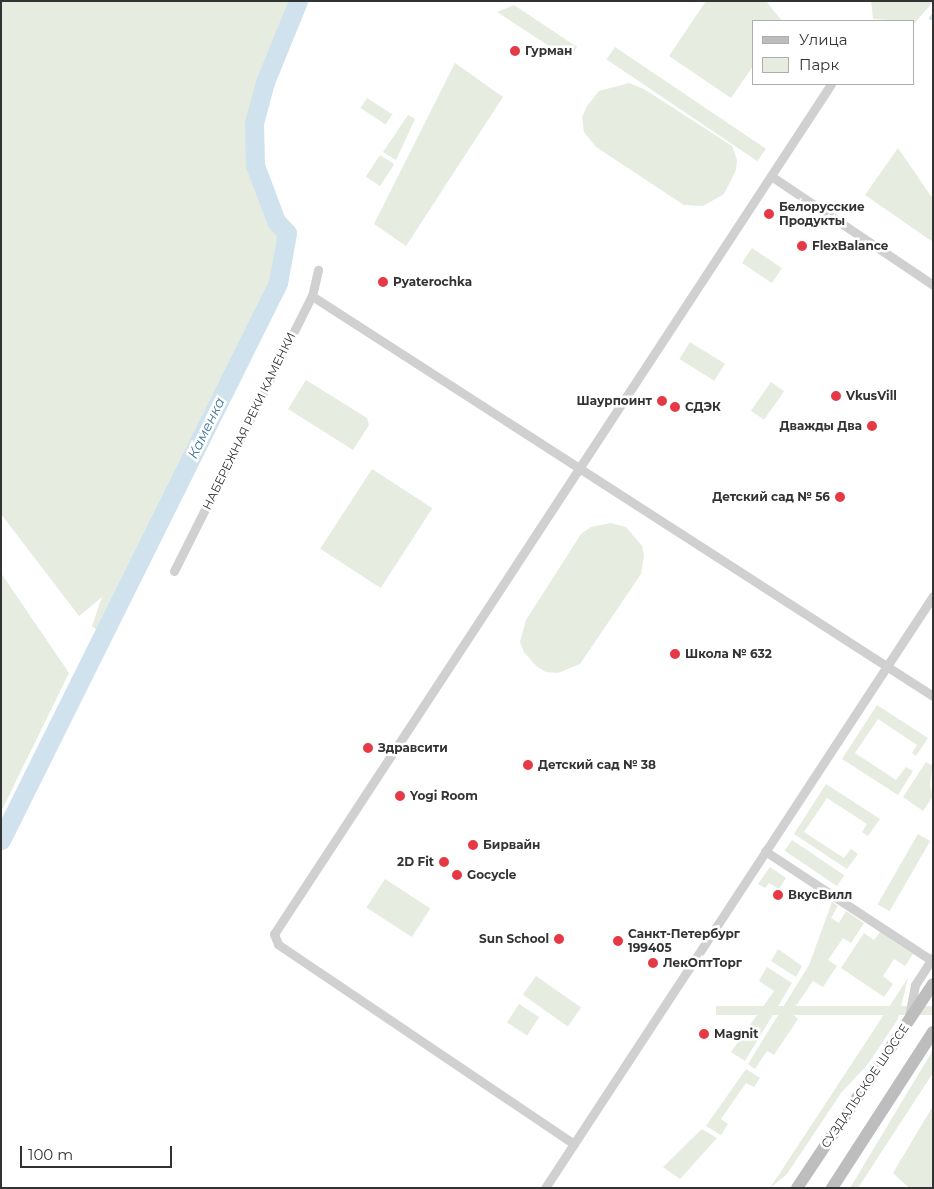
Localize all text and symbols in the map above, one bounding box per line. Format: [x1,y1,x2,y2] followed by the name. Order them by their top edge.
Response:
[752,20,914,85] legend
[799,30,847,49] text: Улица
[525,44,572,58] place label: Гурман
[509,45,521,57] marker: Гурман
[799,55,839,74] text: Парк
[779,200,865,228] place label: Белорусские Продукты
[763,208,775,220] marker: Белорусские Продукты
[812,239,888,253] place label: FlexBalance
[796,240,808,252] marker: FlexBalance
[393,275,472,289] place label: Pyaterochka
[377,276,389,288] marker: Pyaterochka
[200,330,298,512] street label: НАБЕРЕЖНАЯ РЕКИ КАМЕНКИ
[846,389,897,403] place label: VkusVill
[830,390,842,402] marker: VkusVill
[577,394,652,408] place label: Шаурпоинт
[184,395,228,461] water label: Каменка
[656,395,668,407] marker: Шаурпоинт
[685,400,721,414] place label: СДЭК
[669,401,681,413] marker: СДЭК
[780,419,862,433] place label: Дважды Два
[866,420,878,432] marker: Дважды Два
[712,490,830,504] place label: Детский сад № 56
[834,491,846,503] marker: Детский сад № 56
[685,647,772,661] place label: Школа № 632
[669,648,681,660] marker: Школа № 632
[378,741,448,755] place label: Здравсити
[362,742,374,754] marker: Здравсити
[538,758,656,772] place label: Детский сад № 38
[522,759,534,771] marker: Детский сад № 38
[410,789,478,803] place label: Yogi Room
[394,790,406,802] marker: Yogi Room
[483,838,540,852] place label: Бирвайн
[467,839,479,851] marker: Бирвайн
[397,855,434,869] place label: 2D Fit
[438,856,450,868] marker: 2D Fit
[467,868,516,882] place label: Gocycle
[451,869,463,881] marker: Gocycle
[788,888,852,902] place label: ВкусВилл
[772,889,784,901] marker: ВкусВилл
[628,927,740,955] place label: Санкт-Петербург 199405
[479,932,549,946] place label: Sun School
[553,933,565,945] marker: Sun School
[612,935,624,947] marker: Санкт-Петербург 199405
[663,956,742,970] place label: ЛекОптТорг
[647,957,659,969] marker: ЛекОптТорг
[818,1021,912,1151] street label: СУЗДАЛЬСКОЕ ШОССЕ
[714,1027,758,1041] place label: Magnit
[698,1028,710,1040] marker: Magnit
[22,1136,175,1168] scale bar
[28,1145,73,1164] text: 100 m

